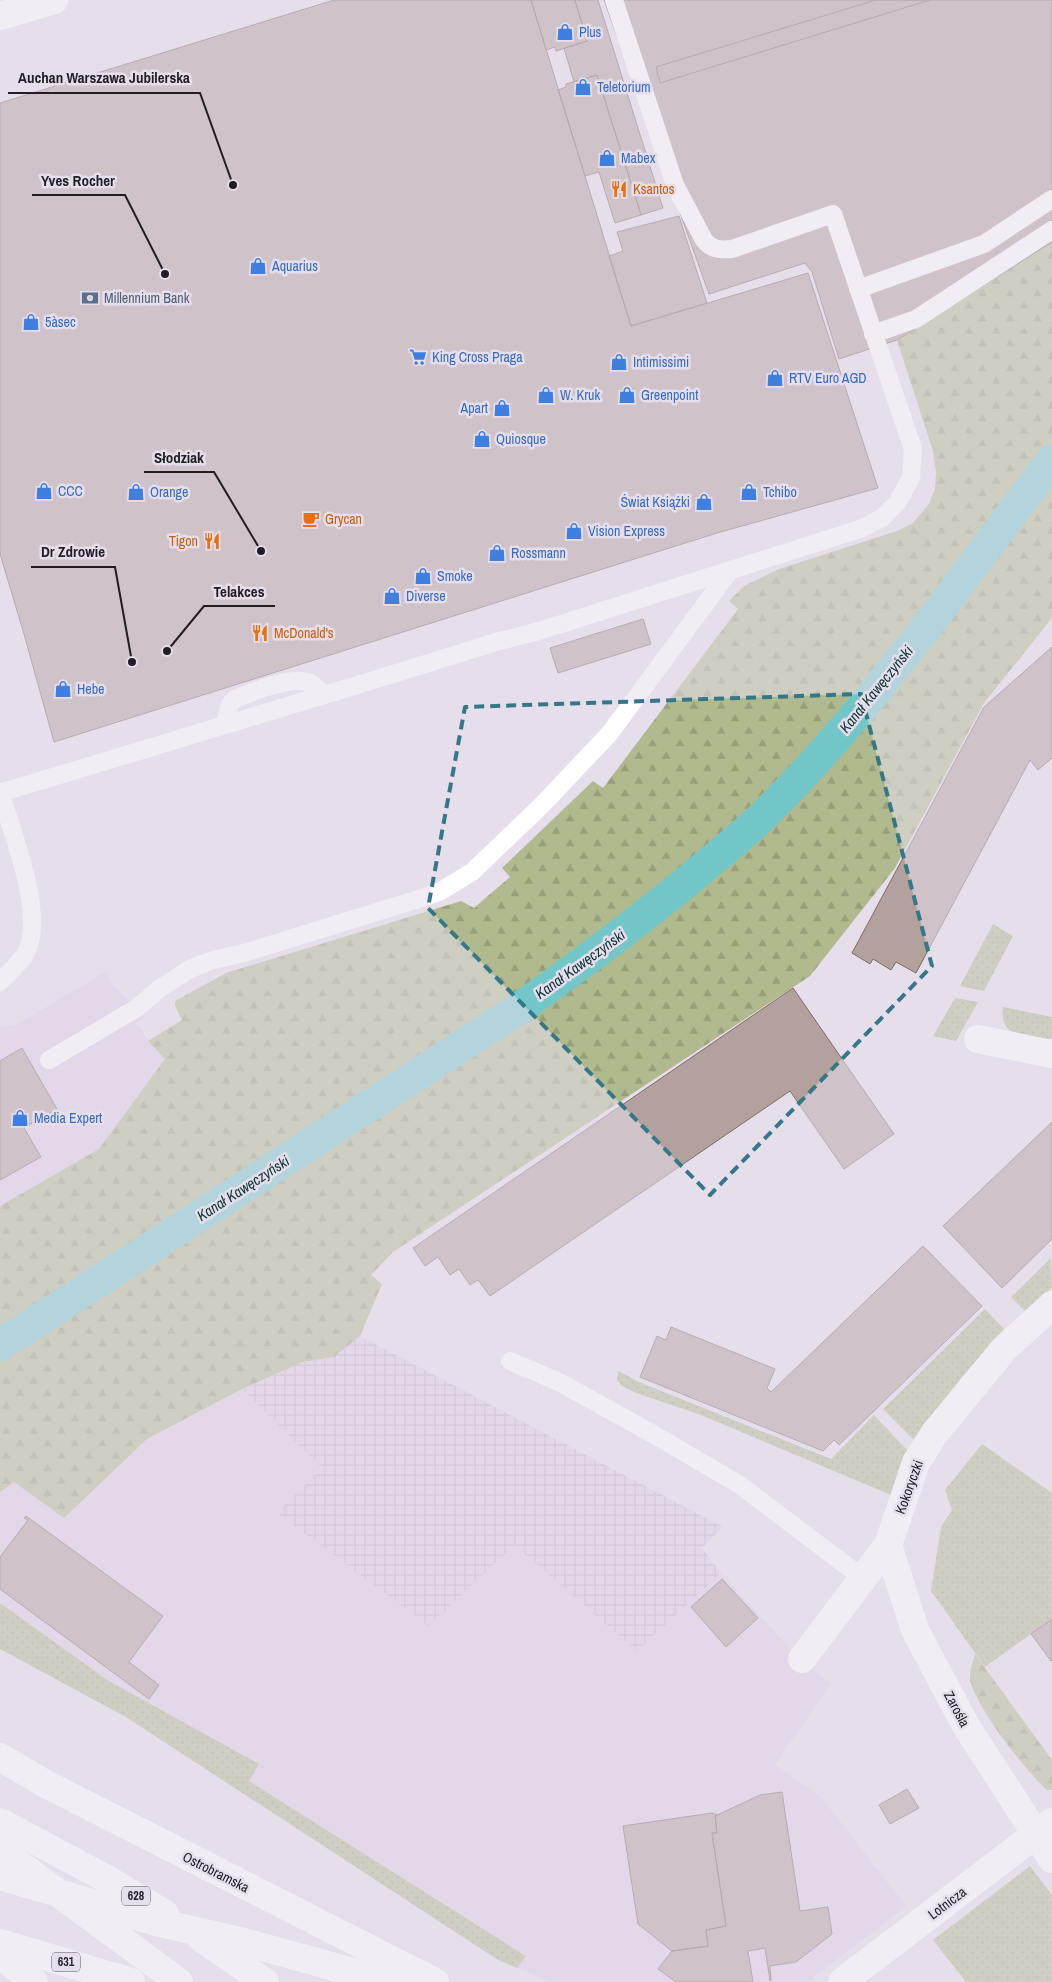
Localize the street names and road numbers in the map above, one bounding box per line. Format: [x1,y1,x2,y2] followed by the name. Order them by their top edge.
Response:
[891,1458,927,1516] street label: Kokoryczki
[940,1688,974,1731] street label: Zarośla
[180,1848,253,1897] street label: Ostrobramska
[924,1882,970,1923] street label: Lotnicza
[122,1886,150,1905] road number: 628
[52,1952,80,1971] road number: 631

